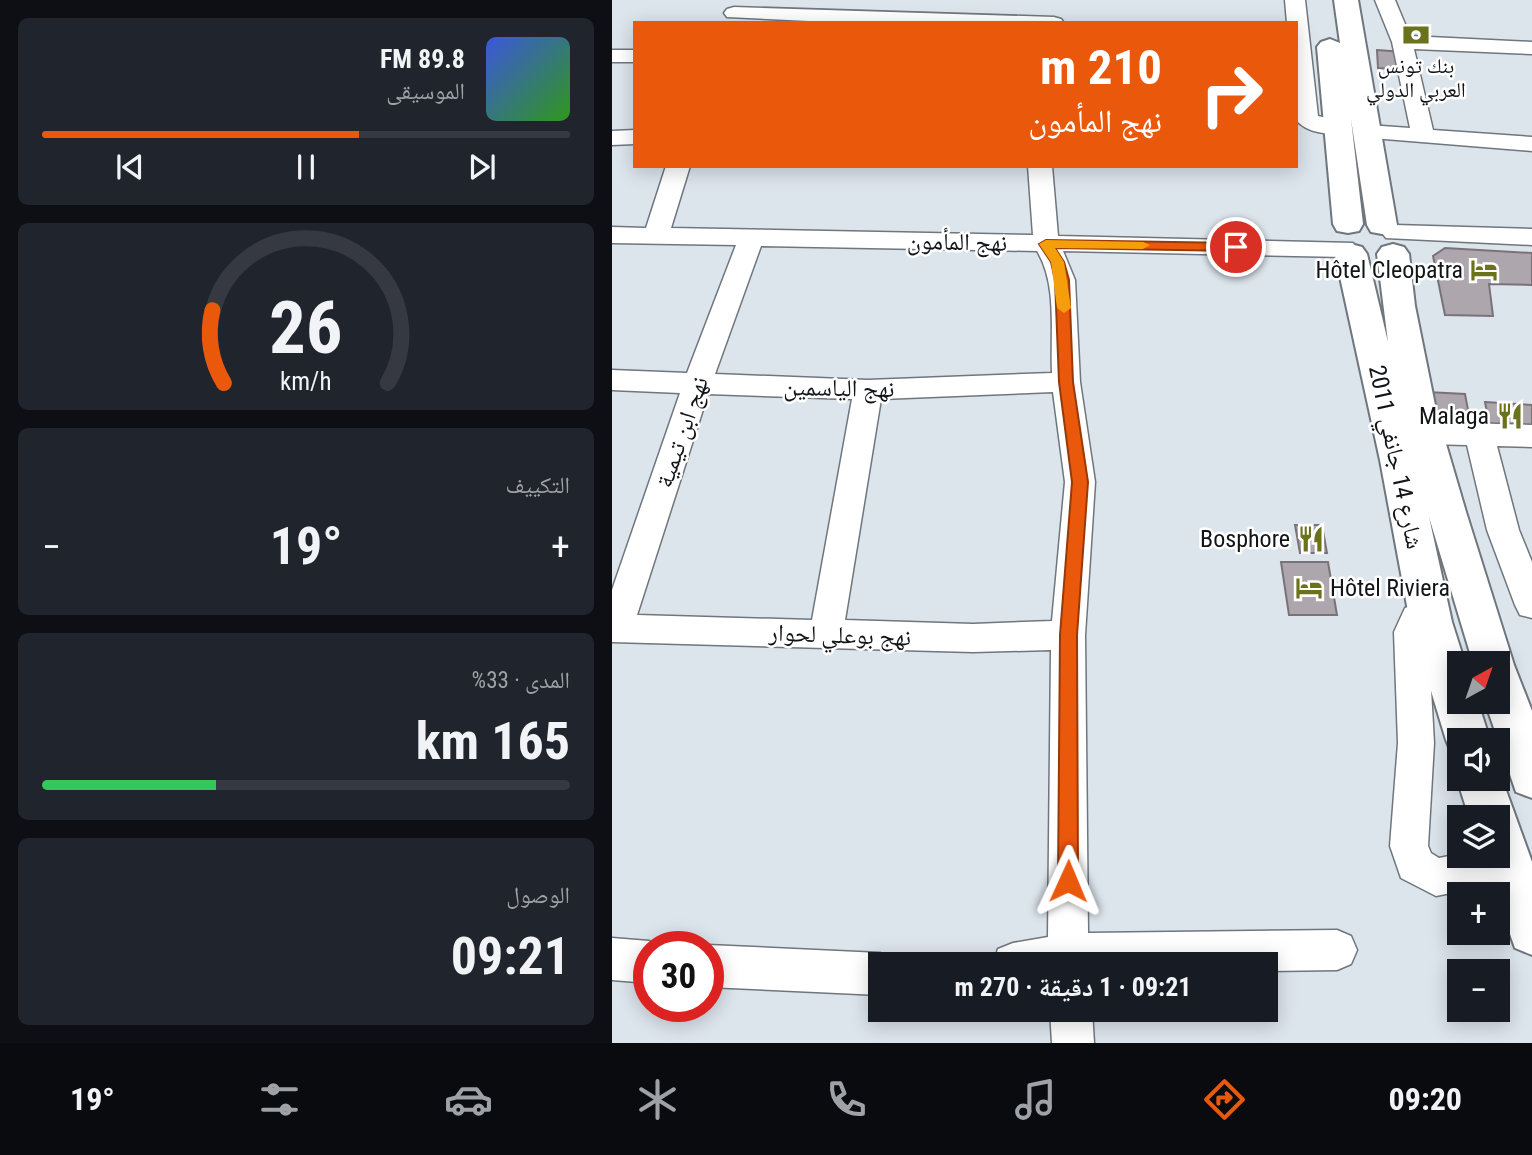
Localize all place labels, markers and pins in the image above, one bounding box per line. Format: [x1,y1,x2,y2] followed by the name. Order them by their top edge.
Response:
[1401,20,1431,50] bank icon: بنك تونس العربي الدولي
[1366,54,1466,106] place label: بنك تونس العربي الدولي
[1206,217,1266,277] pin
[1469,255,1499,285] hotel icon: Hôtel Cleopatra
[1316,256,1463,284] place label: Hôtel Cleopatra
[1495,401,1525,431] restaurant icon: Malaga
[1419,402,1489,430] place label: Malaga
[1296,524,1326,554] restaurant icon: Bosphore
[1200,525,1290,553] place label: Bosphore
[1294,573,1324,603] hotel icon: Hôtel Riviera
[1330,574,1450,602] place label: Hôtel Riviera

